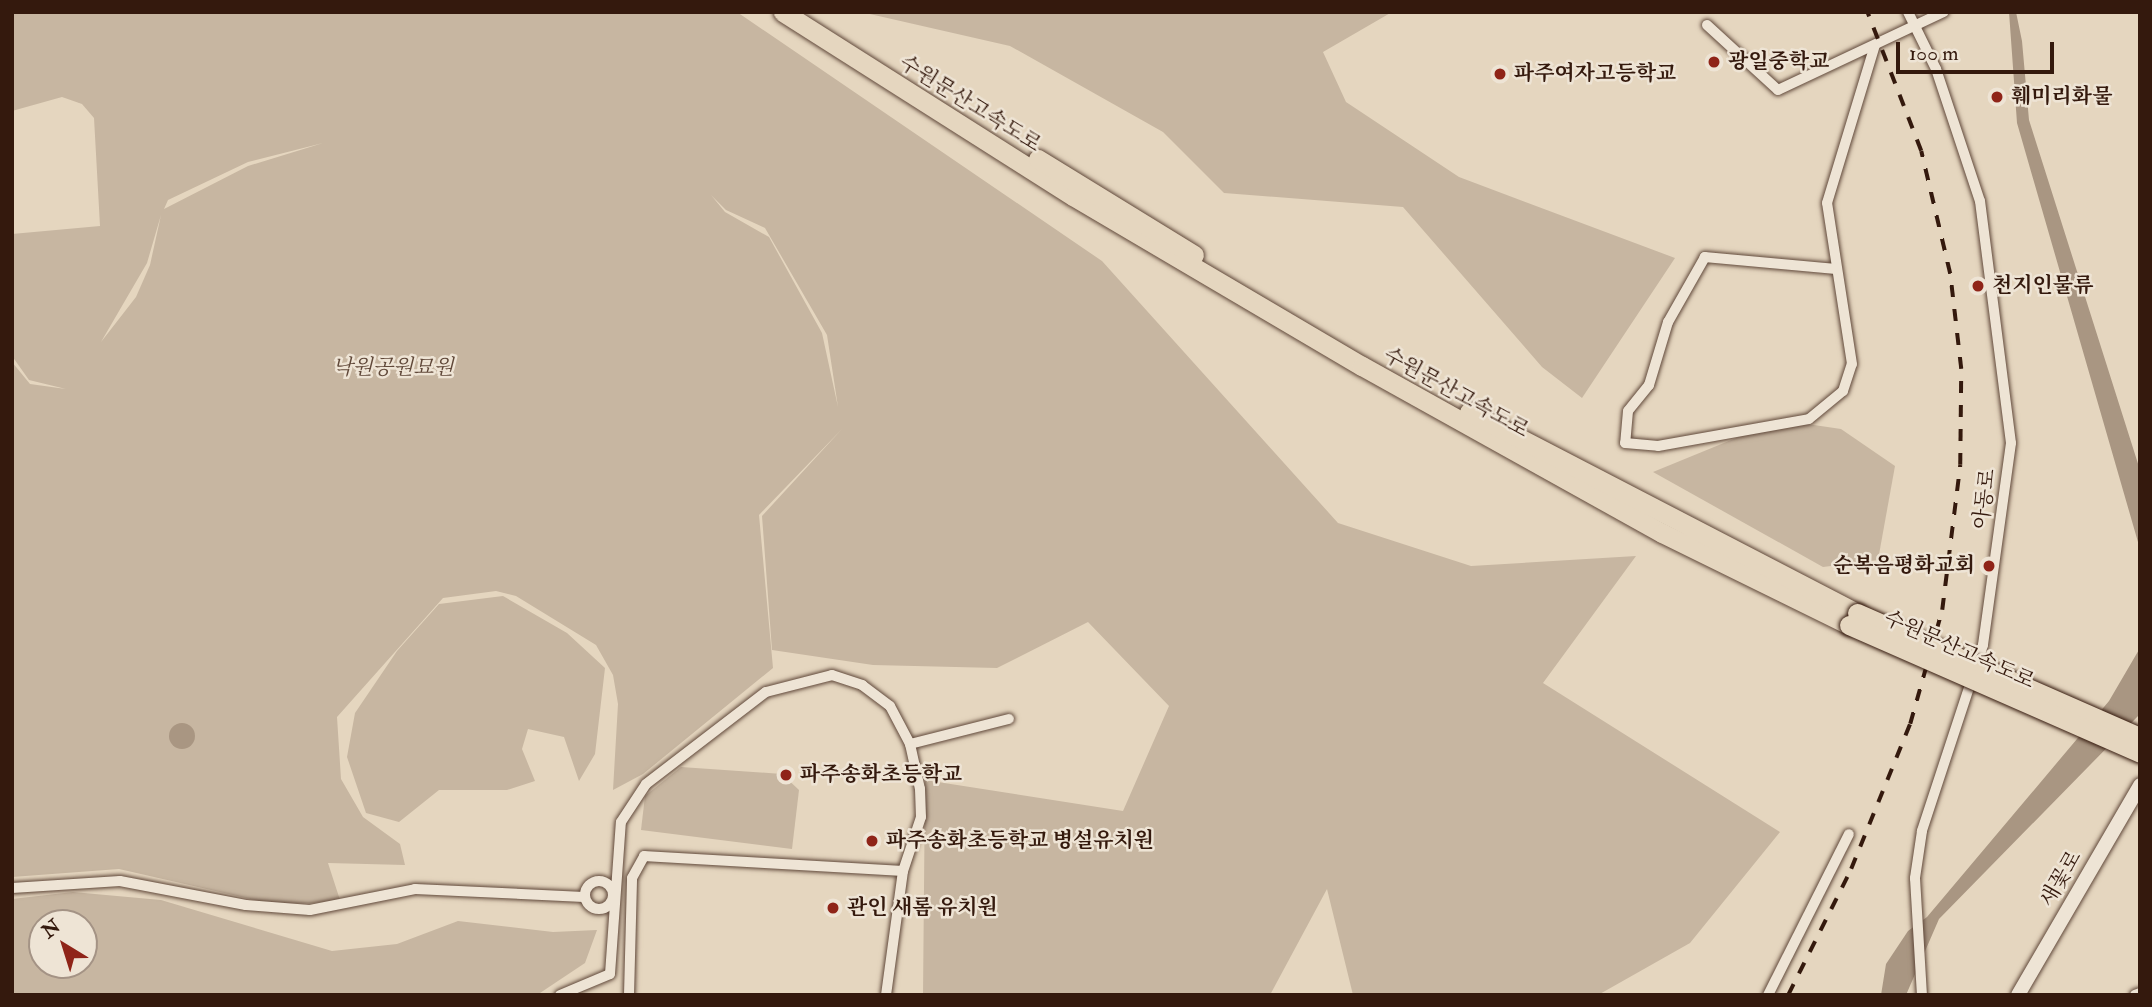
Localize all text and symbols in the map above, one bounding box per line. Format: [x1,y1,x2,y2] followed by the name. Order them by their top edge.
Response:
[1900,28,2058,72] scale bar
[1909,40,1959,67] text: 100 m
[1728,49,1829,75] place label: 광일중학교
[895,50,1045,158] street label: 수원문산고속도로
[1706,54,1722,70] marker: 광일중학교
[1514,61,1676,87] place label: 파주여자고등학교
[1492,66,1508,82] marker: 파주여자고등학교
[2011,84,2112,110] place label: 훼미리화물
[1989,89,2005,105] marker: 훼미리화물
[1992,273,2093,299] place label: 천지인물류
[1970,278,1986,294] marker: 천지인물류
[1379,343,1533,443] street label: 수원문산고속도로
[332,355,454,381] park label: 낙원공원묘원
[1969,467,2001,531] street label: 아동로
[1833,553,1975,579] place label: 순복음평화교회
[1981,558,1997,574] marker: 순복음평화교회
[1880,605,2038,695] street label: 수원문산고속도로
[800,762,962,788] place label: 파주송화초등학교
[778,767,794,783] marker: 파주송화초등학교
[886,828,1154,854] place label: 파주송화초등학교 병설유치원
[864,833,880,849] marker: 파주송화초등학교 병설유치원
[2035,846,2087,912] street label: 새꽃로
[847,895,998,921] place label: 관인 새롬 유치원
[825,900,841,916] marker: 관인 새롬 유치원
[28,909,98,979] north arrow
[37,914,65,944] text: N

